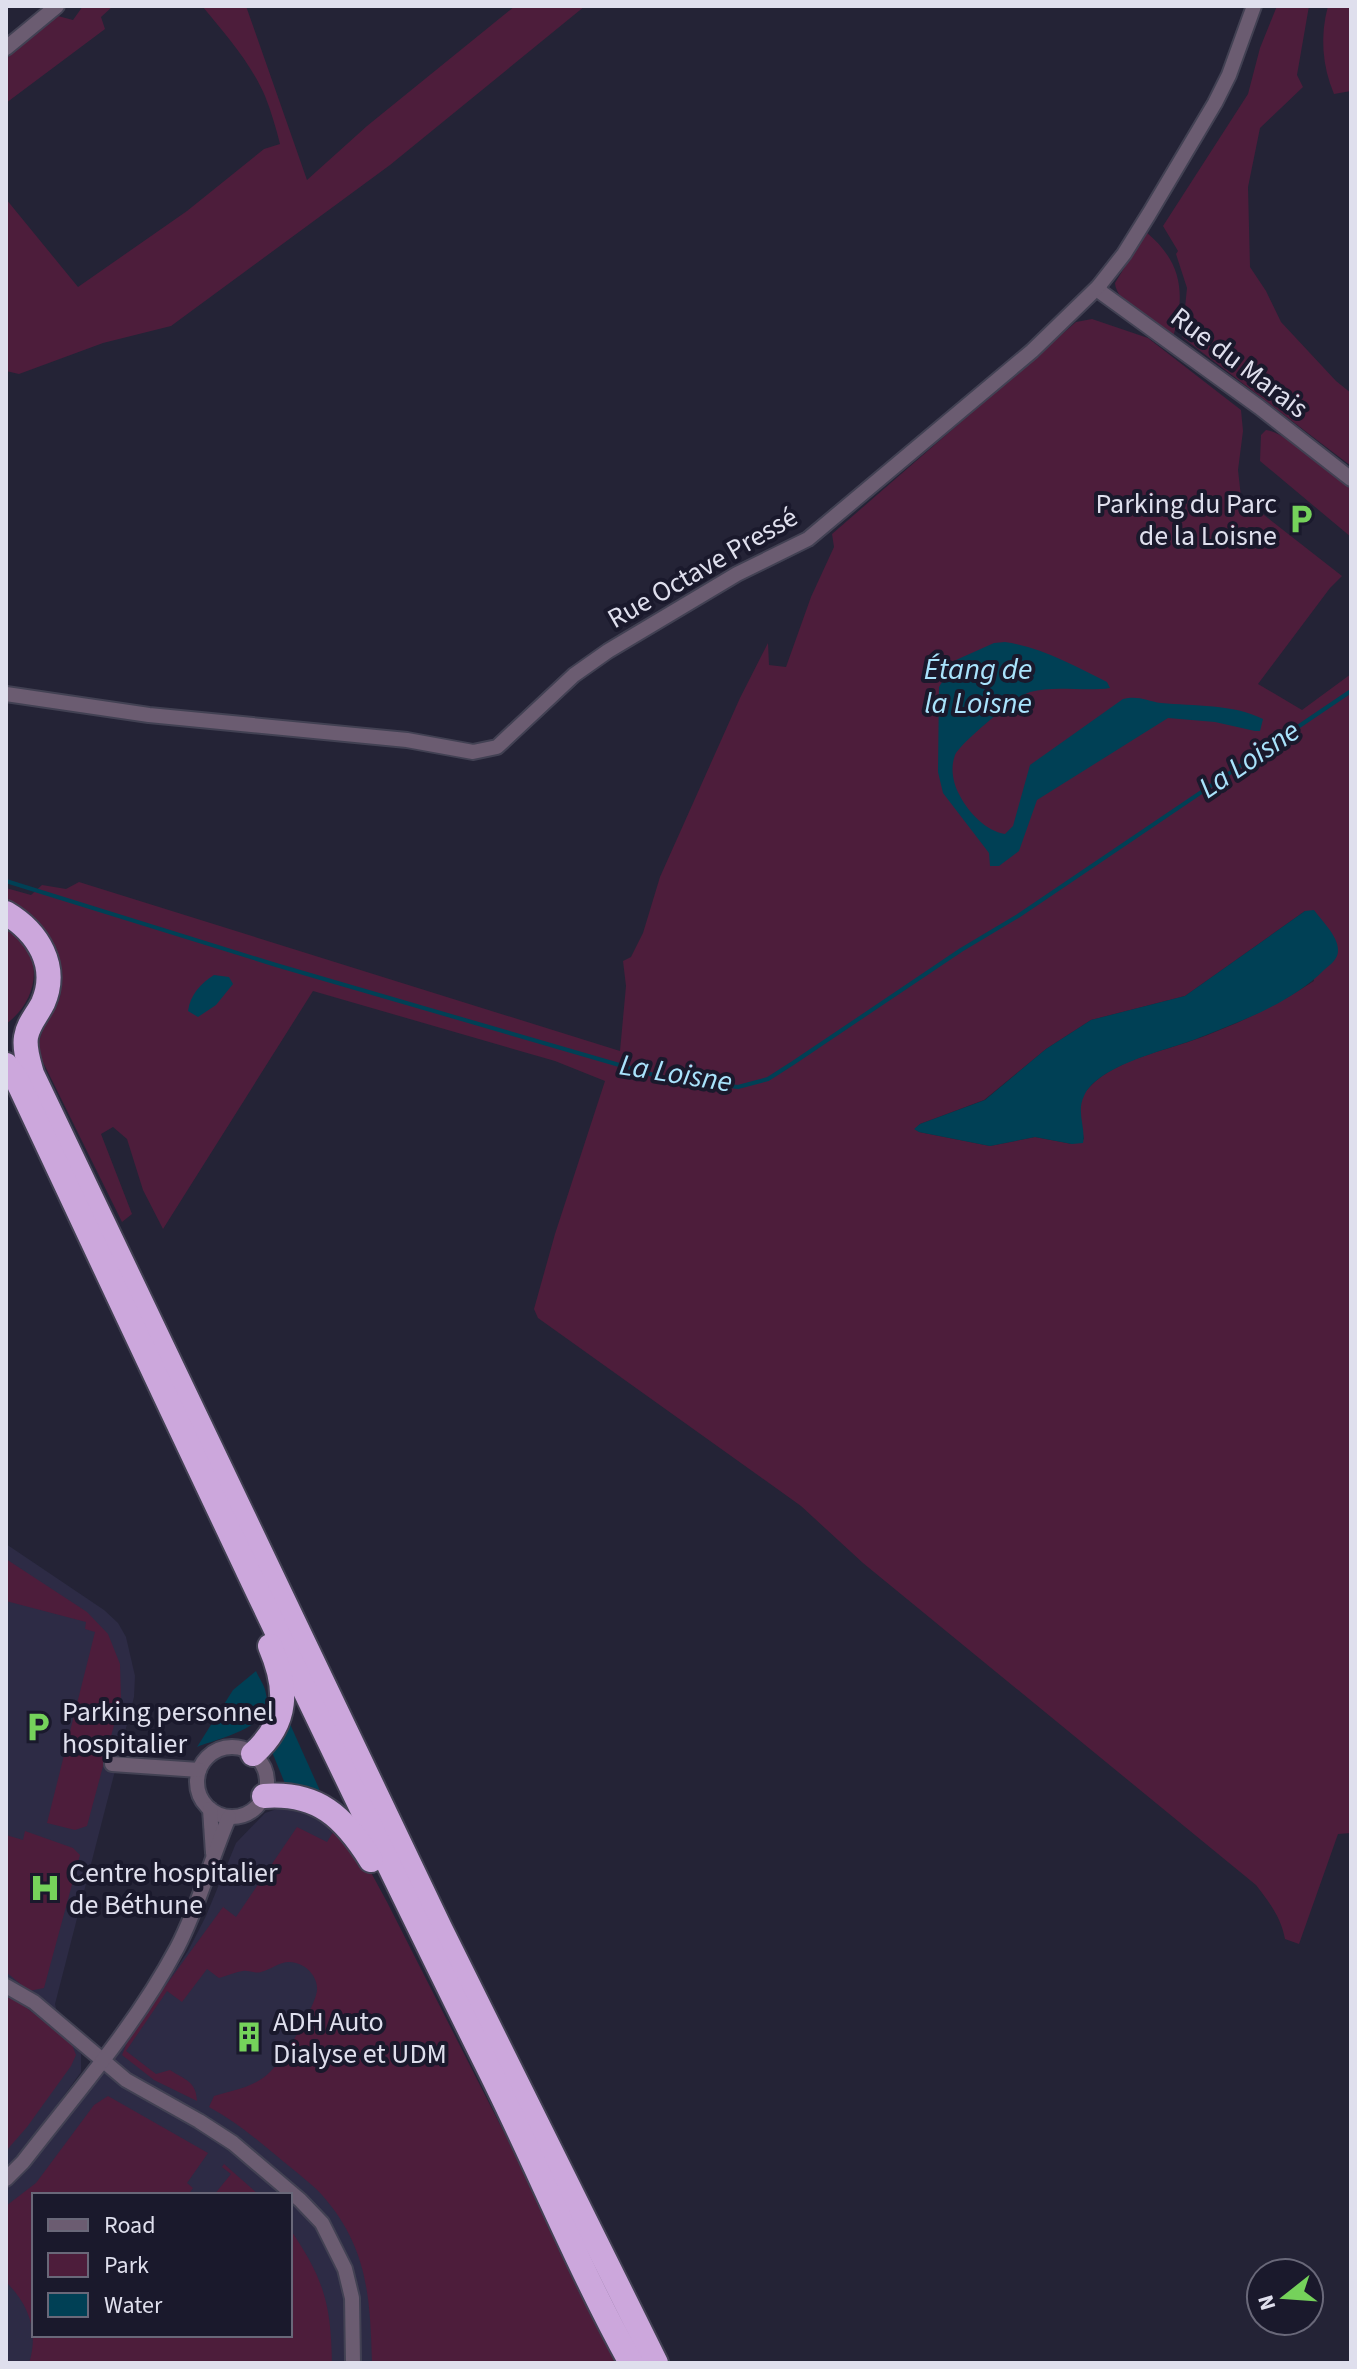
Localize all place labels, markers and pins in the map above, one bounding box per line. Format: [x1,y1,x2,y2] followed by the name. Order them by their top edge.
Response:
[1095,484,1277,556] place label: Parking du Parc de la Loisne
[1284,502,1318,536] parking icon: Parking du Parc de la Loisne
[62,1692,274,1764] place label: Parking personnel hospitalier
[21,1710,55,1744] parking icon: Parking personnel hospitalier
[69,1853,278,1925] place label: Centre hospitalier de Béthune
[28,1871,62,1905] hospital icon: Centre hospitalier de Béthune
[273,2002,447,2074] place label: ADH Auto Dialyse et UDM
[232,2020,266,2054] building icon: ADH Auto Dialyse et UDM

